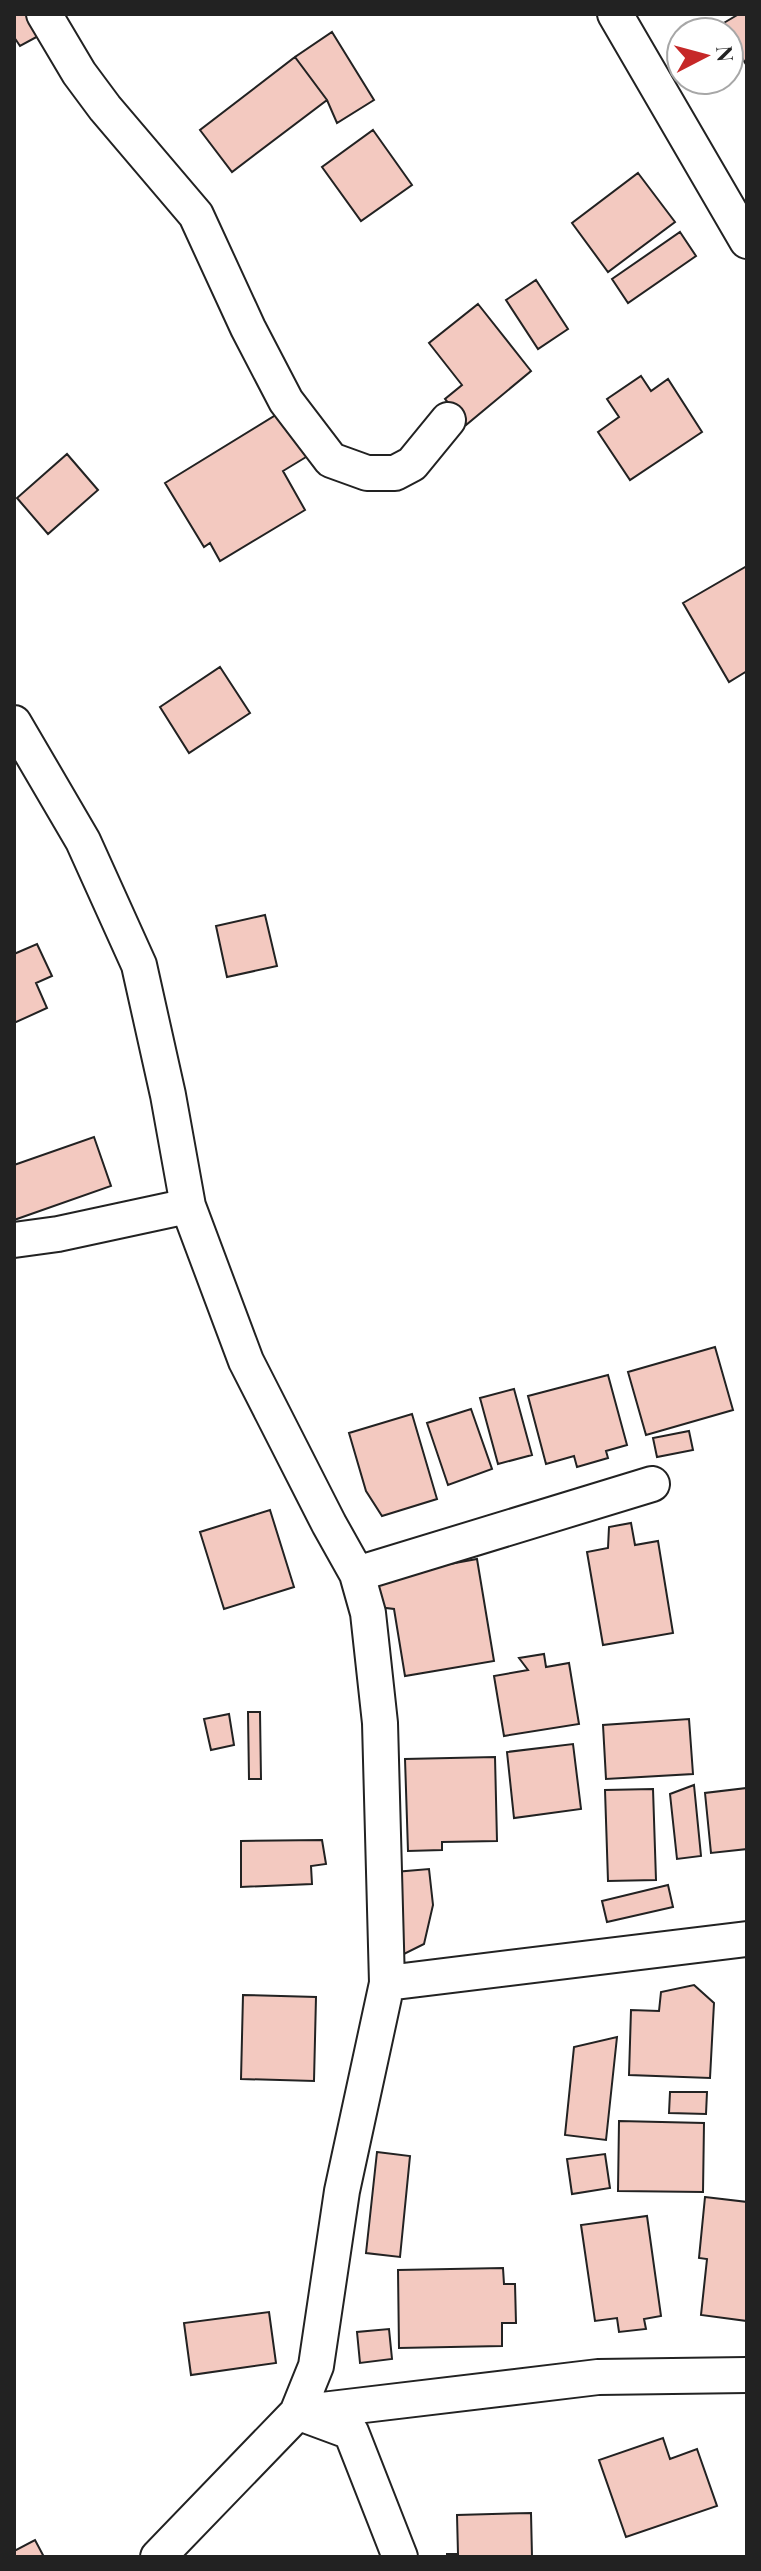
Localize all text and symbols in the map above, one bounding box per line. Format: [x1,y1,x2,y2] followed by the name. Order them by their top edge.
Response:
[665,16,745,96] north arrow
[710,44,742,63] text: N

